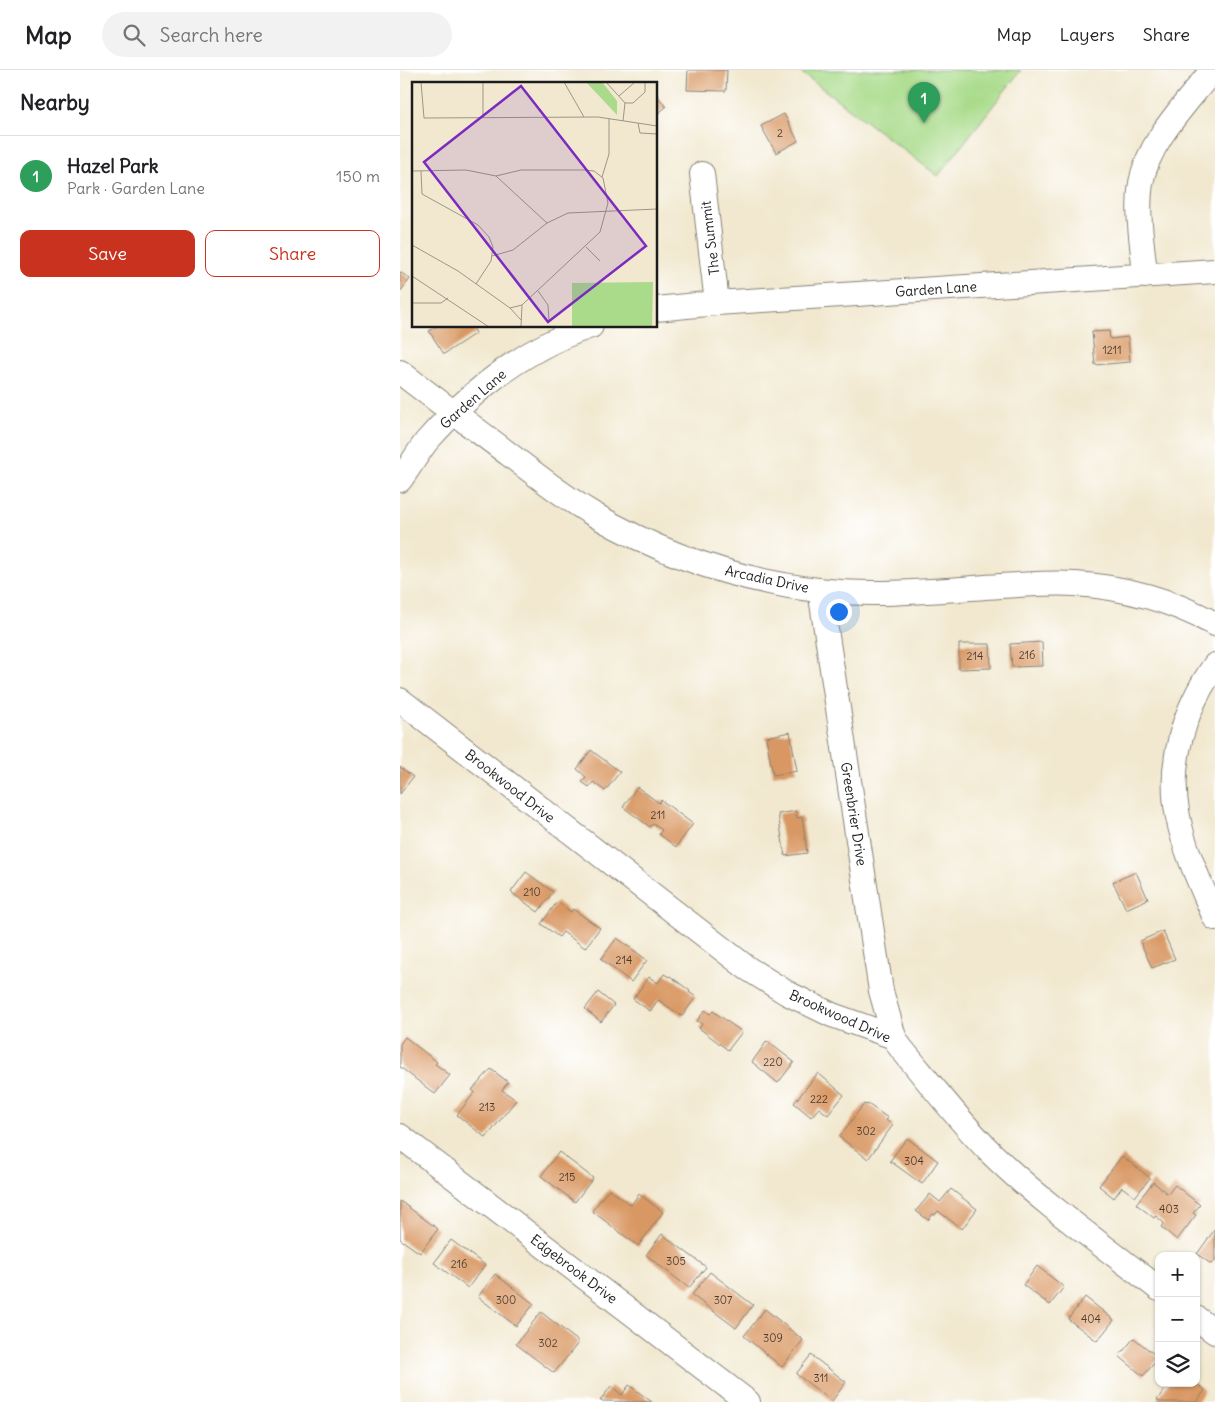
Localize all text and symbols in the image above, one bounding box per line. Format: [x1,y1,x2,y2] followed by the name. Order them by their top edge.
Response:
[102,12,452,57] search box
[25,20,72,50] text: Map
[120,21,148,49] icon: search
[160,23,263,47] text: Search here
[996,23,1031,46] text: Map
[1059,23,1115,46] text: Layers
[1143,23,1190,46] text: Share
[412,82,658,328] inset map
[908,82,940,123] pin: 1
[20,89,90,116] text: Nearby
[777,126,783,140] house number: 2
[67,154,159,178] text: Hazel Park
[33,166,39,186] text: 1
[336,166,380,186] text: 150 m
[67,178,205,198] text: Park · Garden Lane
[696,200,723,276] street label: The Summit
[20,230,195,277] button: Save
[205,230,380,277] button: Share
[894,277,978,301] street label: Garden Lane
[1102,343,1122,357] house number: 1211
[436,365,510,433] street label: Garden Lane
[723,561,811,597] street label: Arcadia Drive
[826,599,852,625] your location
[1019,648,1035,662] house number: 216
[967,649,983,663] house number: 214
[461,745,559,827] street label: Brookwood Drive
[837,761,871,867] street label: Greenbrier Drive
[651,808,665,822] house number: 211
[523,885,541,899] house number: 210
[616,953,632,967] house number: 214
[787,986,893,1046] street label: Brookwood Drive
[763,1055,783,1069] house number: 220
[810,1092,828,1106] house number: 222
[479,1100,495,1114] house number: 213
[856,1124,876,1138] house number: 302
[904,1154,924,1168] house number: 304
[559,1170,575,1184] house number: 215
[1159,1202,1179,1216] house number: 403
[527,1230,621,1308] street label: Edgebrook Drive
[1155,1252,1200,1387] map controls
[1155,1252,1200,1297] button: +
[666,1254,686,1268] house number: 305
[451,1257,467,1271] house number: 216
[496,1293,516,1307] house number: 300
[714,1293,733,1307] house number: 307
[1155,1297,1200,1342] button: −
[1081,1312,1101,1326] house number: 404
[763,1331,783,1345] house number: 309
[538,1336,558,1350] house number: 302
[1155,1342,1200,1387] button: layers
[814,1371,828,1385] house number: 311

